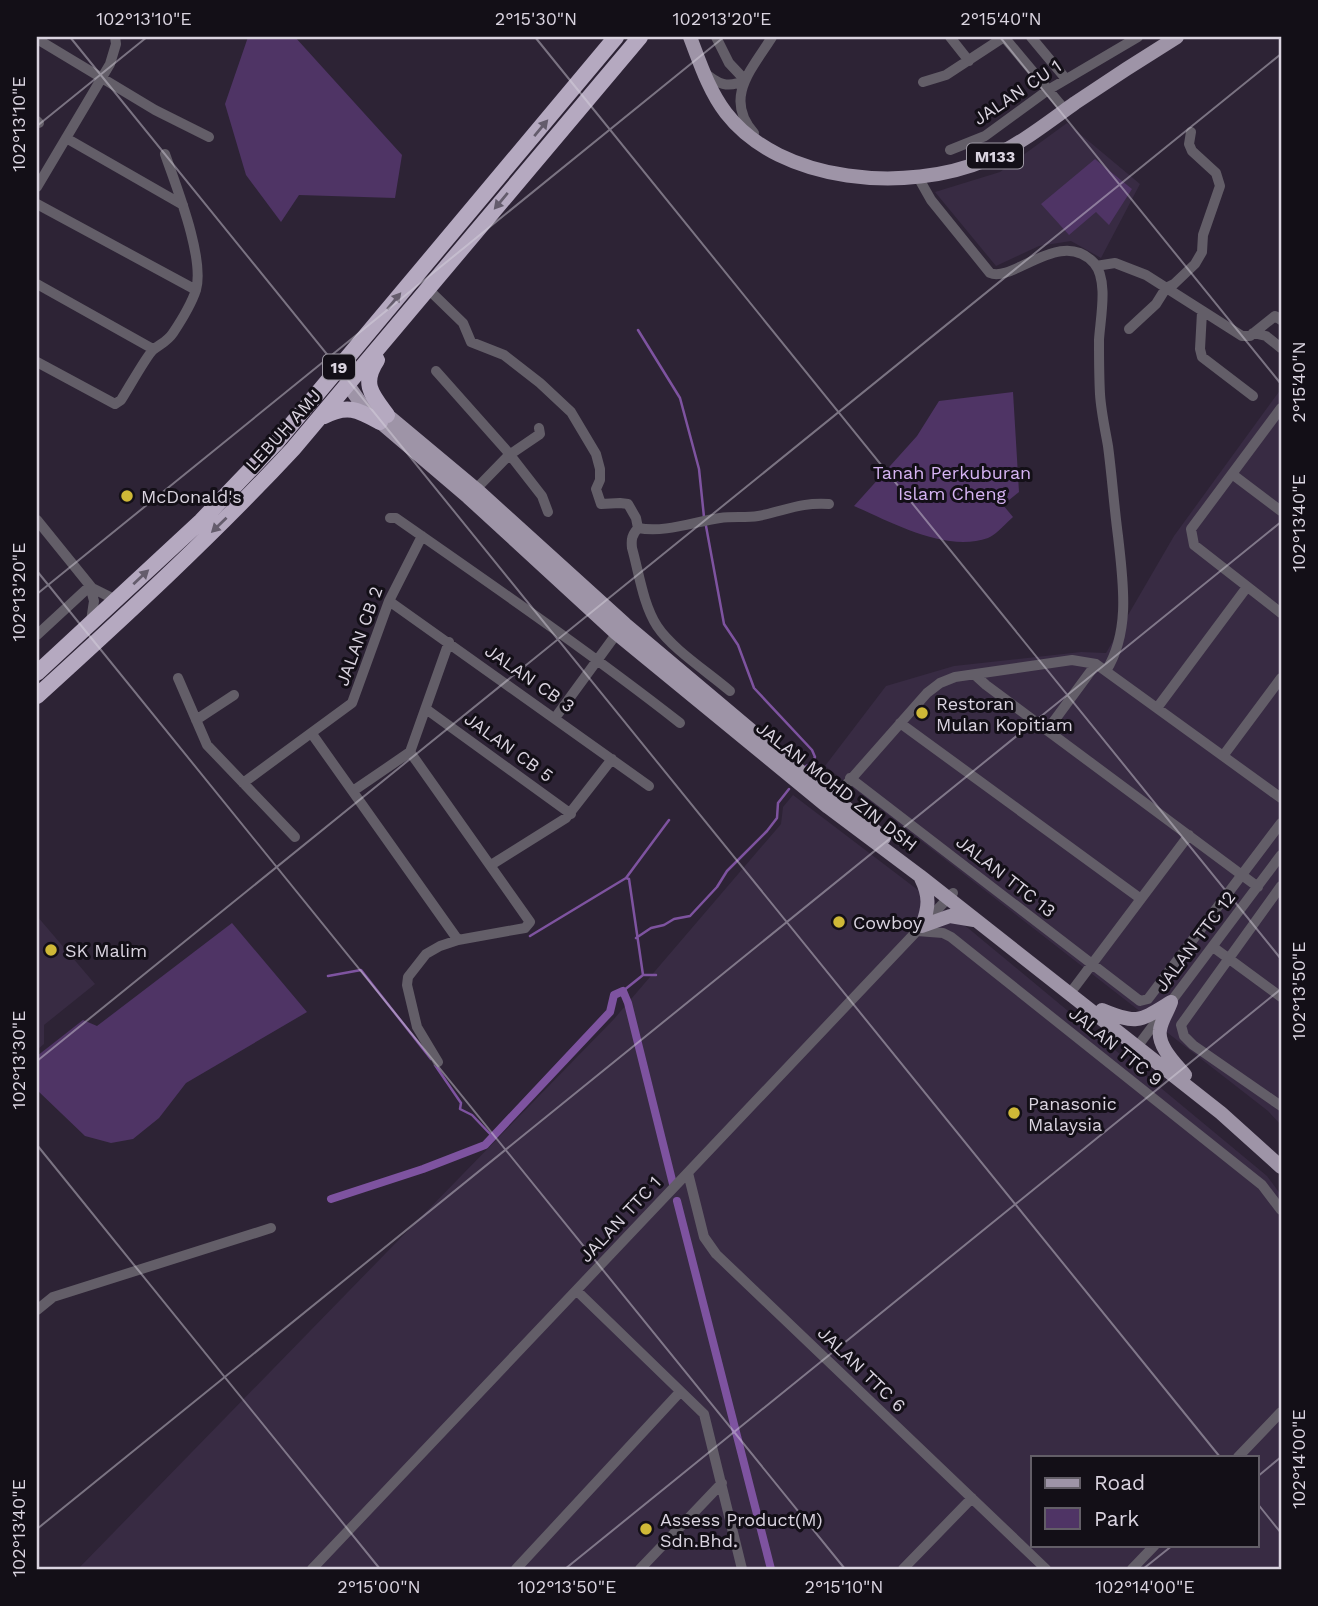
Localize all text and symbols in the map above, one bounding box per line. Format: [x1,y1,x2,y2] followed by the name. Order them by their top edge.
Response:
[96,8,192,29] text: 102°13'10"E
[495,8,577,29] text: 2°15'30"N
[672,8,772,29] text: 102°13'20"E
[960,8,1042,29] text: 2°15'40"N
[969,55,1065,129] street label: JALAN CU 1
[8,76,29,172] text: 102°13'10"E
[533,119,548,136] one-way arrow
[967,144,1023,168] road number: M133
[494,192,509,210] one-way arrow
[386,293,401,310] one-way arrow
[1288,341,1309,423] text: 2°15'40"N
[323,354,355,380] road number: 19
[241,385,325,475] street label: LEBUH AMJ
[873,462,1031,504] park label: Tanah Perkuburan Islam Cheng
[1288,474,1309,572] text: 102°13'40"E
[141,486,242,507] place label: McDonald's
[119,488,135,504] marker: McDonald's
[211,517,228,533] one-way arrow
[8,542,29,642] text: 102°13'20"E
[132,569,149,585] one-way arrow
[331,583,387,689] street label: JALAN CB 2
[481,639,579,717] street label: JALAN CB 3
[936,693,1073,735] place label: Restoran Mulan Kopitiam
[914,705,930,721] marker: Restoran Mulan Kopitiam
[461,708,557,786] street label: JALAN CB 5
[752,717,922,855] street label: JALAN MOHD ZIN DSH
[952,831,1060,921] street label: JALAN TTC 13
[1150,887,1240,995] street label: JALAN TTC 12
[853,912,923,933] place label: Cowboy
[831,914,847,930] marker: Cowboy
[65,940,147,961] place label: SK Malim
[1288,941,1309,1041] text: 102°13'50"E
[43,942,59,958] marker: SK Malim
[1065,1002,1167,1090] street label: JALAN TTC 9
[8,1010,29,1110] text: 102°13'30"E
[1028,1093,1117,1135] place label: Panasonic Malaysia
[1006,1105,1022,1121] marker: Panasonic Malaysia
[575,1172,665,1266] street label: JALAN TTC 1
[814,1322,910,1416] street label: JALAN TTC 6
[1288,1409,1309,1509] text: 102°14'00"E
[1031,1456,1258,1546] legend
[1094,1470,1145,1495] text: Road
[8,1479,29,1577] text: 102°13'40"E
[1094,1506,1139,1531] text: Park
[660,1509,823,1551] place label: Assess Product(M) Sdn.Bhd.
[638,1521,654,1537] marker: Assess Product(M) Sdn.Bhd.
[337,1576,421,1597] text: 2°15'00"N
[517,1576,617,1597] text: 102°13'50"E
[804,1576,884,1597] text: 2°15'10"N
[1095,1576,1195,1597] text: 102°14'00"E

